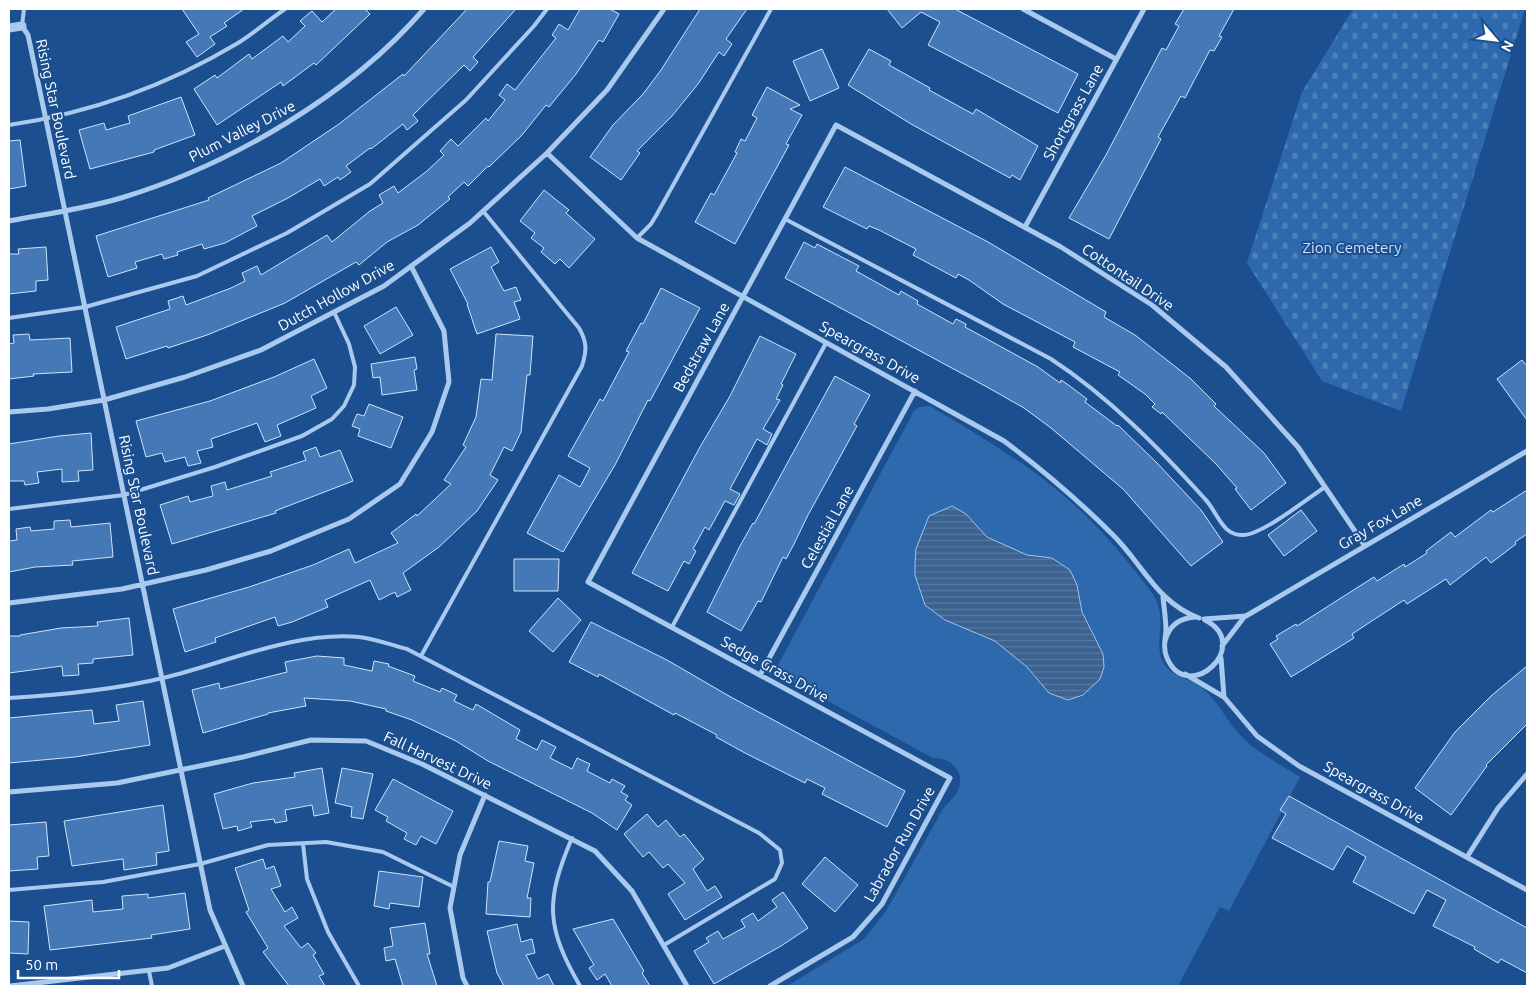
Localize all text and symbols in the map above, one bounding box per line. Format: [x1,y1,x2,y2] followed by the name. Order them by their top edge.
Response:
[1471,15,1521,65] north arrow
[33,37,79,181] street label: Rising Star Boulevard
[1498,38,1517,54] text: N
[1040,61,1106,163] street label: Shortgrass Lane
[186,97,298,165] street label: Plum Valley Drive
[1302,239,1402,256] park label: Zion Cemetery
[1079,240,1177,314] street label: Cottontail Drive
[275,256,397,334] street label: Dutch Hollow Drive
[669,299,733,395] street label: Bedstraw Lane
[817,317,923,387] street label: Speargrass Drive
[116,433,162,577] street label: Rising Star Boulevard
[797,482,857,572] street label: Celestial Lane
[1335,491,1425,553] street label: Gray Fox Lane
[718,632,832,706] street label: Sedge Grass Drive
[381,727,495,793] street label: Fall Harvest Drive
[1321,757,1427,827] street label: Speargrass Drive
[860,783,938,905] street label: Labrador Run Drive
[18,948,119,980] scale bar
[25,956,58,973] text: 50 m

